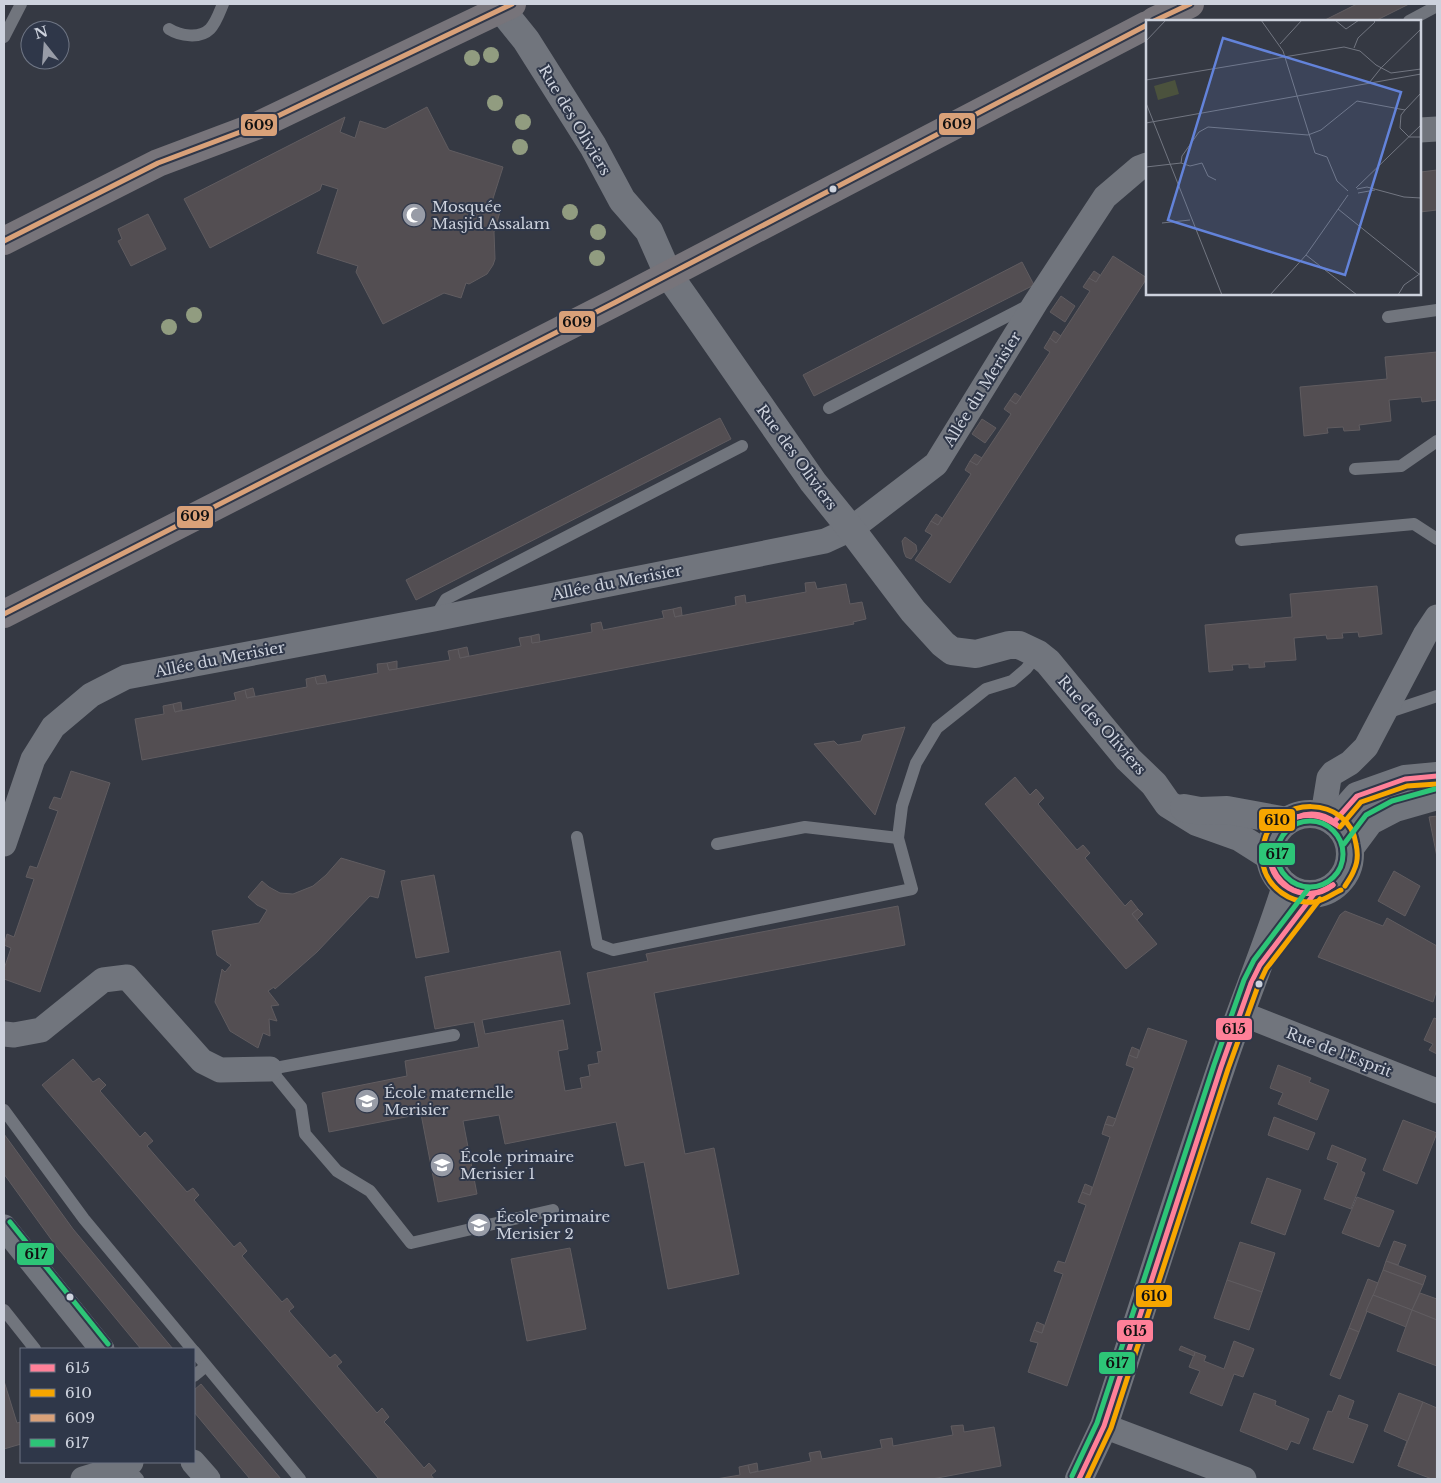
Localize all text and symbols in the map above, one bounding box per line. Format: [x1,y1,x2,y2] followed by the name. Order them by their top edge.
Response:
[20,20,70,70] north arrow
[1146,20,1421,295] inset map
[32,22,50,43] text: N
[535,61,616,179] street label: Rue des Oliviers
[938,112,976,136] line badge: 609
[240,113,278,137] line badge: 609
[942,115,972,133] text: 609
[244,116,274,134] text: 609
[828,184,838,194] unlabelled marker
[432,197,550,233] place label: Mosquée Masjid Assalam
[401,202,427,228] mosque icon: Mosquée Masjid Assalam
[558,310,596,334] line badge: 609
[562,313,592,331] text: 609
[938,327,1025,451] street label: Allée du Merisier
[752,401,842,513] street label: Rue des Oliviers
[176,505,214,529] line badge: 609
[180,507,210,525] text: 609
[550,560,684,604] street label: Allée du Merisier
[153,637,287,681] street label: Allée du Merisier
[1054,671,1150,779] street label: Rue des Oliviers
[1258,808,1296,832] line badge: 610
[1264,811,1290,829] text: 610
[1258,842,1296,866] line badge: 617
[1266,845,1289,863] text: 617
[1254,979,1264,989] unlabelled marker
[1215,1017,1253,1041] line badge: 615
[1222,1020,1246,1038] text: 615
[1283,1023,1395,1081] street label: Rue de l'Esprit
[384,1083,514,1119] place label: École maternelle Merisier
[354,1088,380,1114] school or university icon: École maternelle Merisier
[460,1147,574,1183] place label: École primaire Merisier 1
[429,1152,455,1178] school or university icon: École primaire Merisier 1
[496,1207,610,1243] place label: École primaire Merisier 2
[466,1212,492,1238] school or university icon: École primaire Merisier 2
[16,1242,55,1266] line badge: 617
[25,1245,48,1263] text: 617
[1135,1284,1173,1308] line badge: 610
[1141,1287,1167,1305] text: 610
[65,1292,75,1302] unlabelled marker
[1116,1319,1154,1343] line badge: 615
[1123,1322,1147,1340] text: 615
[20,1348,195,1463] legend
[1098,1351,1136,1375] line badge: 617
[1106,1354,1129,1372] text: 617
[65,1358,90,1377] text: 615
[65,1383,92,1402] text: 610
[65,1408,95,1427] text: 609
[65,1433,89,1452] text: 617

